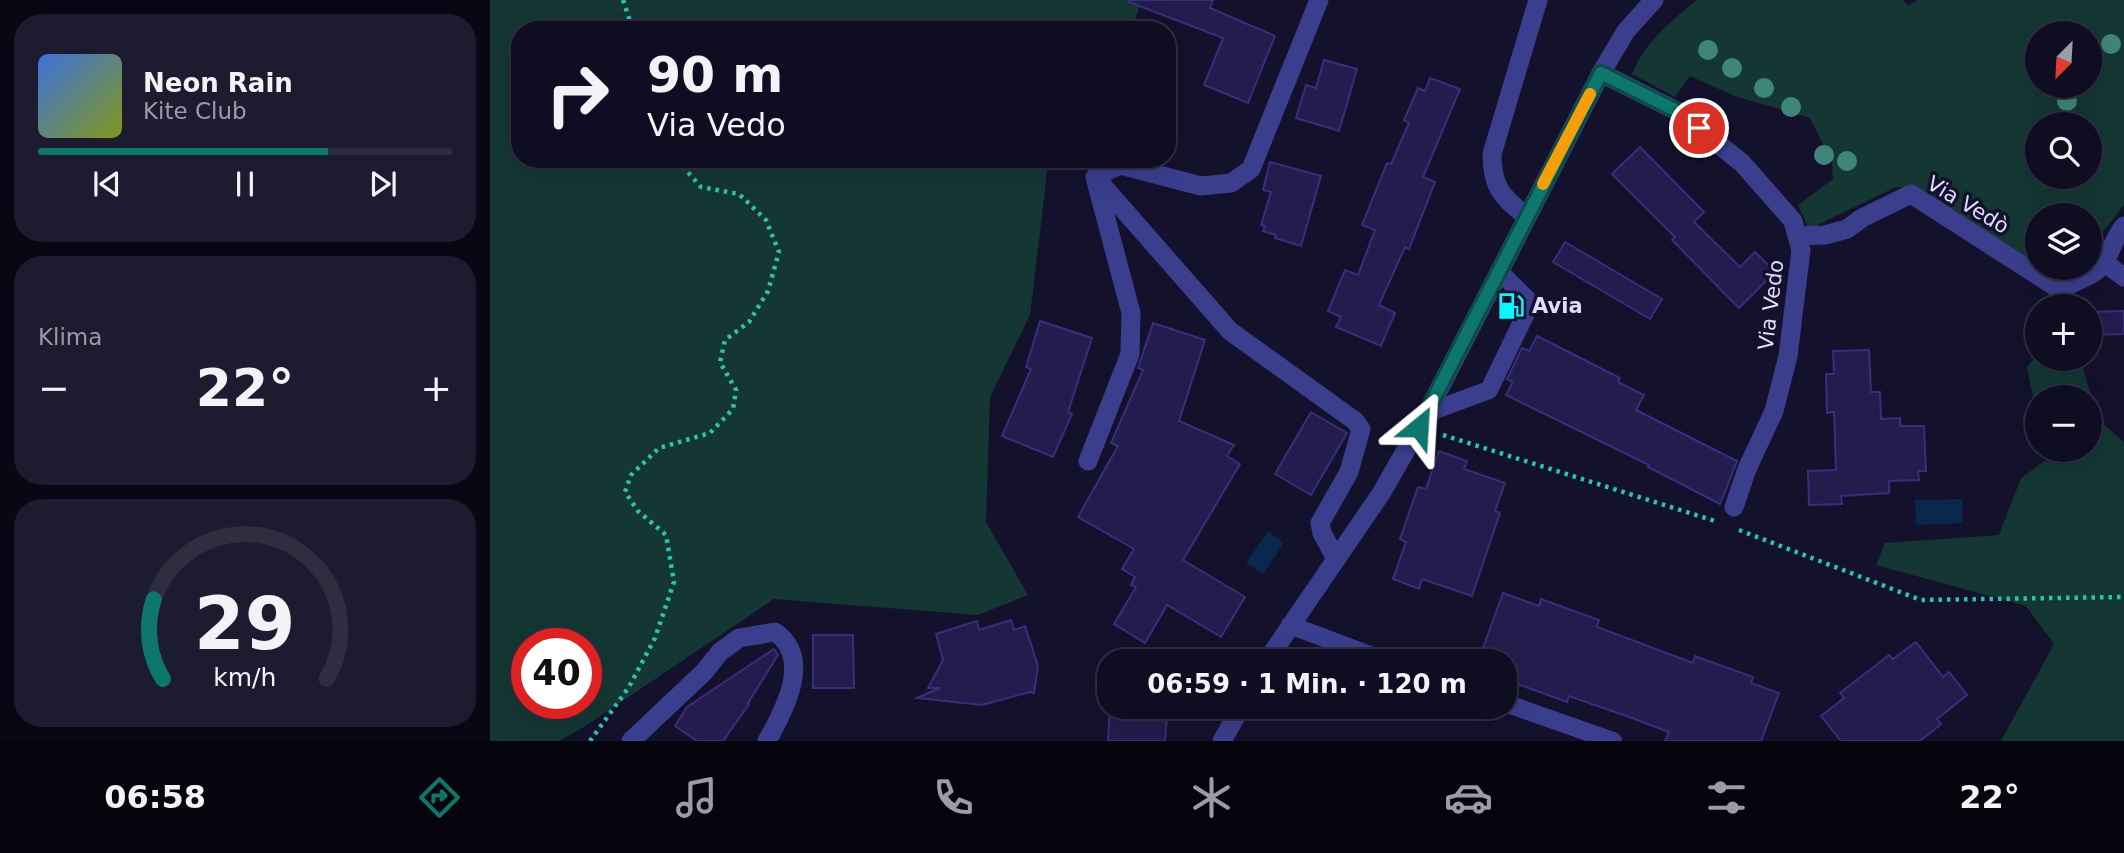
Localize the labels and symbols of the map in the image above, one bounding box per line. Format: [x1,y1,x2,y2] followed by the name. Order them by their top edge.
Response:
[2025,21,2102,98] north arrow
[1669,98,1729,158] pin
[1923,171,2013,239] street label: Via Vedò
[1754,258,1788,352] street label: Via Vedo
[1496,291,1526,321] fuel station icon: Avia
[1532,294,1583,318] place label: Avia
[1382,390,1456,464] position arrow
[511,628,602,719] speed limit sign: 40

